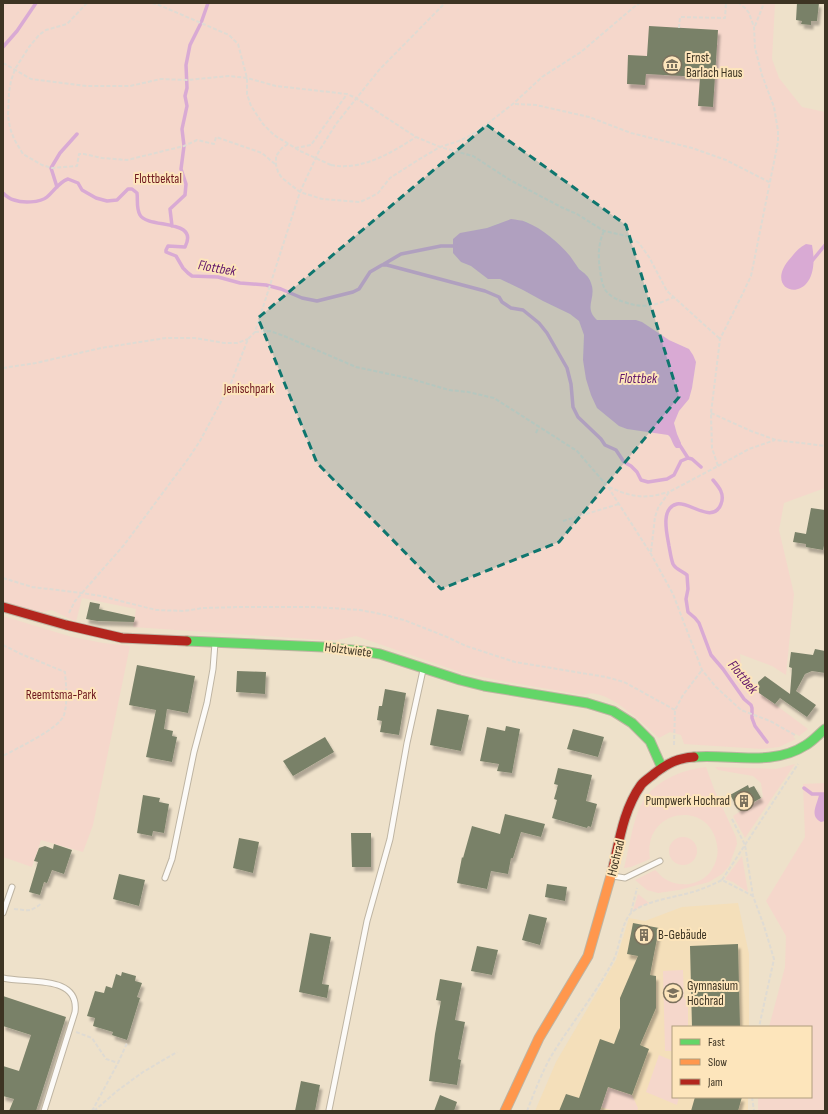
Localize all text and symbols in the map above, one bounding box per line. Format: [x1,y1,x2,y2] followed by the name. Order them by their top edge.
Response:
[686,50,743,81] place label: Ernst Barlach Haus
[661,54,683,76] museum icon: Ernst Barlach Haus
[134,171,182,187] park label: Flottbektal
[197,256,238,280] water label: Flottbek
[619,370,658,387] water label: Flottbek
[223,381,274,397] park label: Jenischpark
[324,639,372,661] street label: Holztwiete
[724,657,762,698] water label: Flottbek
[26,687,96,703] park label: Reemtsma-Park
[733,790,755,812] building icon: Pumpwerk Hochrad
[645,793,730,809] place label: Pumpwerk Hochrad
[604,838,628,878] street label: Hochrad
[633,924,655,946] building icon: B-Gebäude
[658,927,707,943] place label: B-Gebäude
[687,978,738,1009] place label: Gymnasium Hochrad
[662,982,684,1004] school or university icon: Gymnasium Hochrad
[672,1026,812,1098] legend
[708,1035,725,1050] text: Fast
[708,1055,727,1070] text: Slow
[707,1075,723,1090] text: Jam

